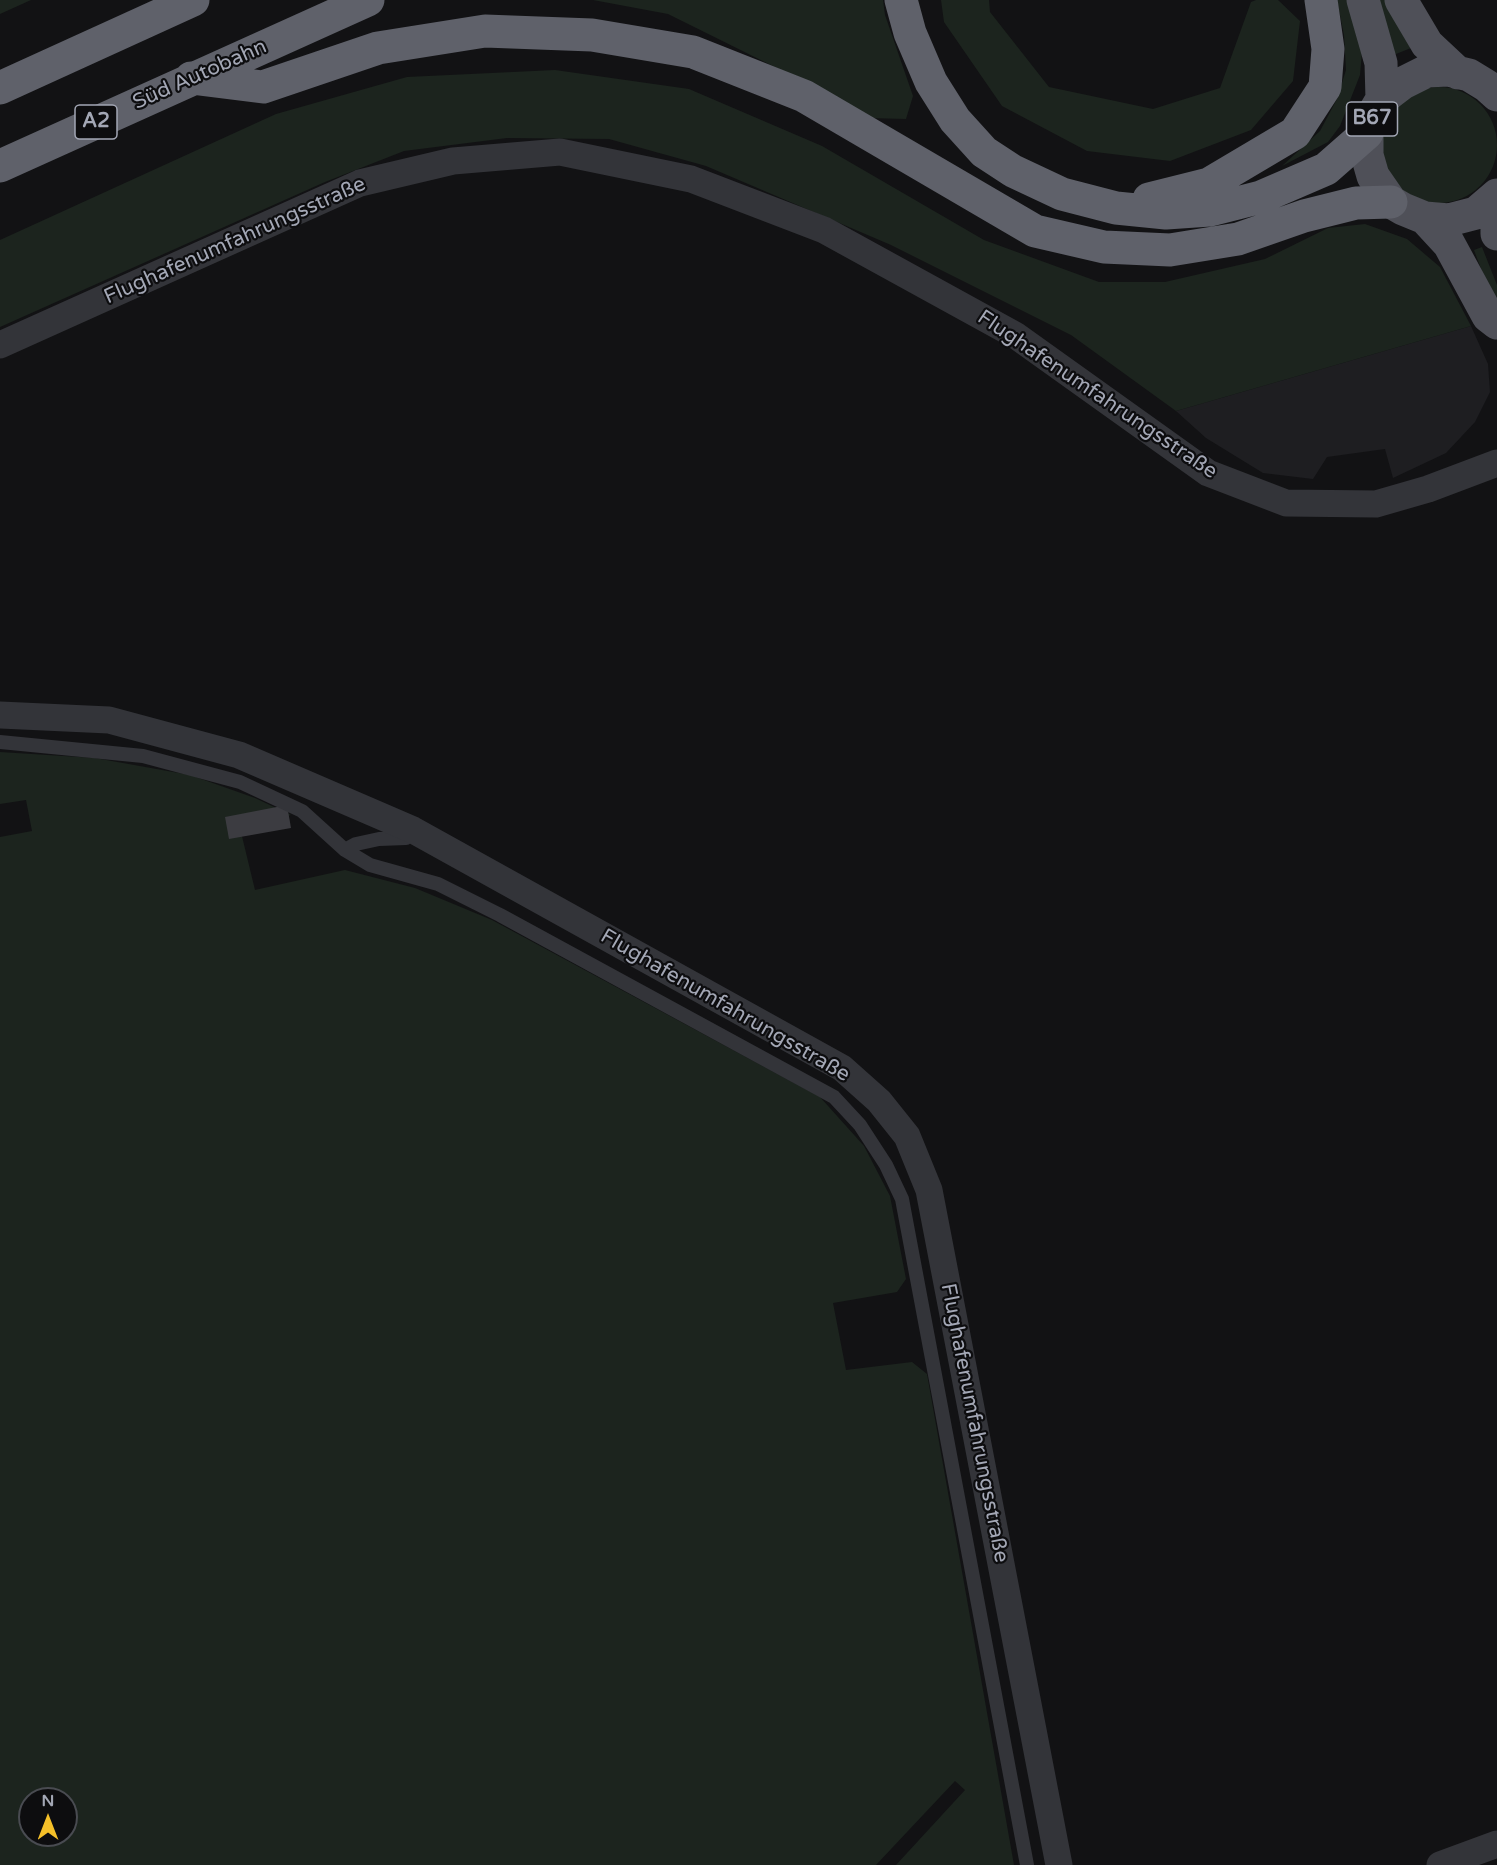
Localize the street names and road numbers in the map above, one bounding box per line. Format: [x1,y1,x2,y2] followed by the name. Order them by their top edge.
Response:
[129,34,271,116] street label: Süd Autobahn
[1346,102,1398,136] road number: B67
[75,105,117,139] road number: A2
[100,172,370,310] street label: Flughafenumfahrungsstraße
[972,305,1222,485] street label: Flughafenumfahrungsstraße
[596,924,854,1088] street label: Flughafenumfahrungsstraße
[935,1281,1013,1565] street label: Flughafenumfahrungsstraße

